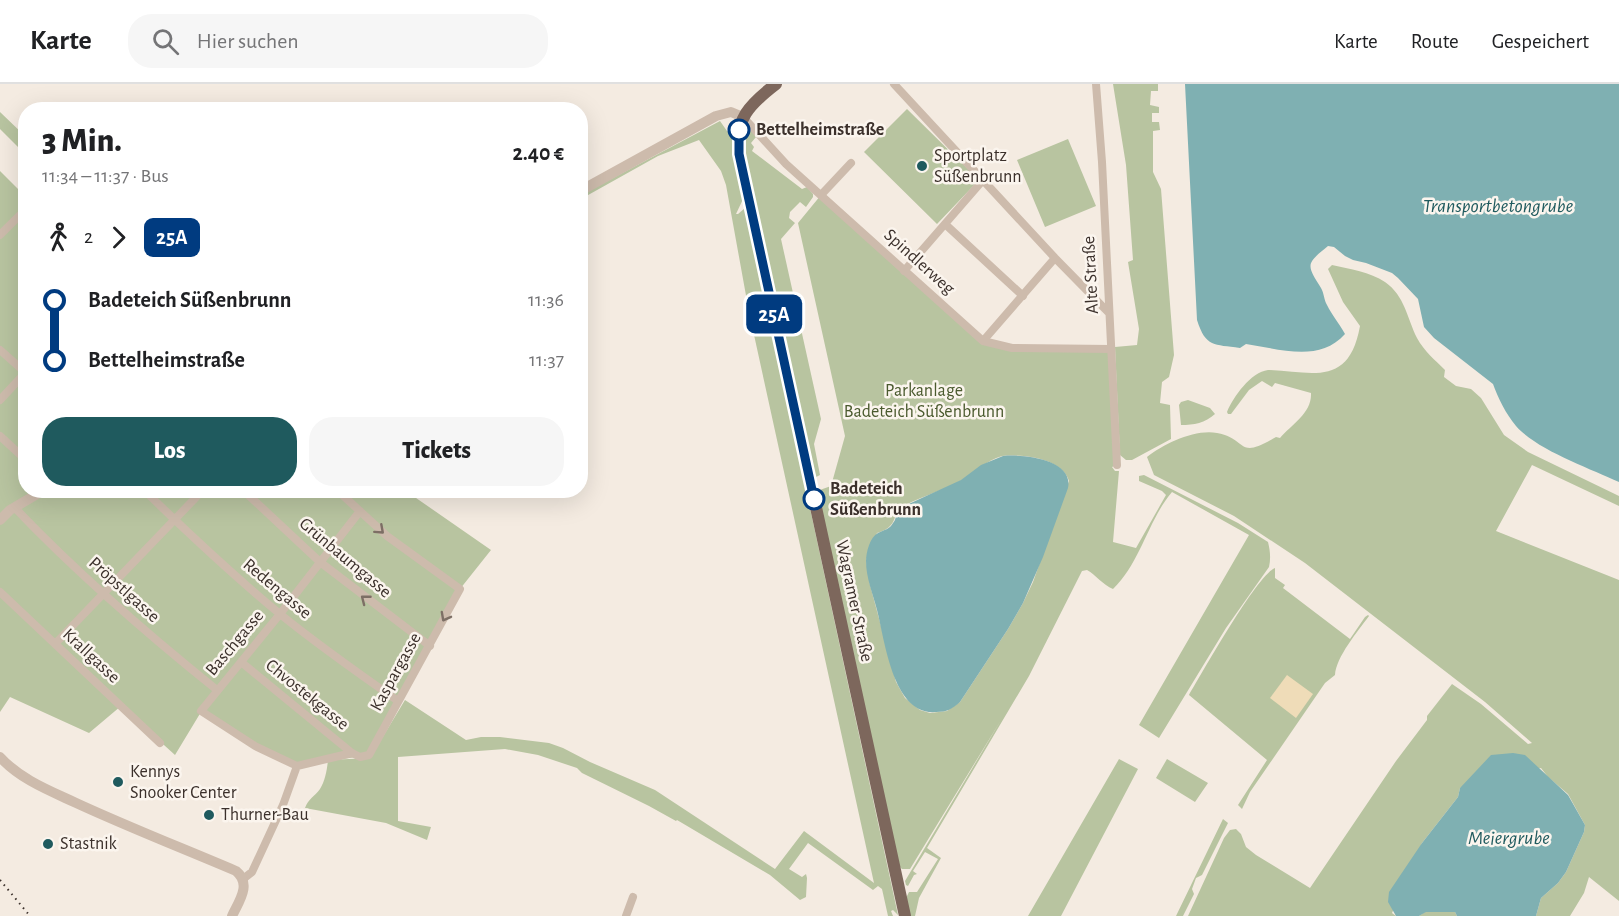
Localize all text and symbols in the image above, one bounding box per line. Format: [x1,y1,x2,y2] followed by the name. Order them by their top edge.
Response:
[128,14,548,68] search box
[149,25,182,58] icon: search
[30,27,92,55] text: Karte
[197,30,299,52] text: Hier suchen
[1334,31,1378,52] text: Karte
[1411,31,1459,52] text: Route
[1492,31,1589,52] text: Gespeichert
[728,119,750,141] marker: Bettelheimstraße
[756,121,884,139] place label: Bettelheimstraße
[42,125,122,158] text: 3 Min.
[512,142,564,164] text: 2.40 €
[934,147,1022,186] place label: Sportplatz Süßenbrunn
[915,159,929,173] marker: Sportplatz Süßenbrunn
[42,166,169,186] text: 11:34 – 11:37 · Bus
[1423,196,1574,216] water label: Transportbetongrube
[42,221,75,254] icon: walk
[102,221,135,254] icon: forward
[880,226,958,298] street label: Spindlerweg
[84,227,93,247] text: 2
[156,227,188,248] text: 25A
[1080,236,1102,314] street label: Alte Straße
[88,289,291,311] text: Badeteich Süßenbrunn
[528,290,564,310] text: 11:36
[740,294,808,334] line badge: 25A
[758,304,790,325] text: 25A
[88,349,245,371] text: Bettelheimstraße
[529,350,564,370] text: 11:37
[844,382,1004,421] park label: Parkanlage Badeteich Süßenbrunn
[42,417,297,486] button: Los
[309,417,564,486] button: Tickets
[830,480,921,519] place label: Badeteich Süßenbrunn
[803,488,825,510] marker: Badeteich Süßenbrunn
[296,514,394,602] street label: Grünbaumgasse
[374,523,384,534] one-way arrow
[832,539,876,663] street label: Wagramer Straße
[85,554,163,626] street label: Pröpstlgasse
[239,555,315,623] street label: Redengasse
[361,595,372,606] one-way arrow
[203,607,267,679] street label: Baschgasse
[441,611,452,622] one-way arrow
[59,625,123,687] street label: Krallgasse
[367,630,425,714] street label: Kaspargasse
[262,656,352,734] street label: Chvostekgasse
[130,763,237,802] place label: Kennys Snooker Center
[111,775,125,789] marker: Kennys Snooker Center
[221,806,309,824] place label: Thurner-Bau
[202,808,216,822] marker: Thurner-Bau
[1468,828,1550,848] water label: Meiergrube
[60,835,118,853] place label: Stastnik
[41,837,55,851] marker: Stastnik

